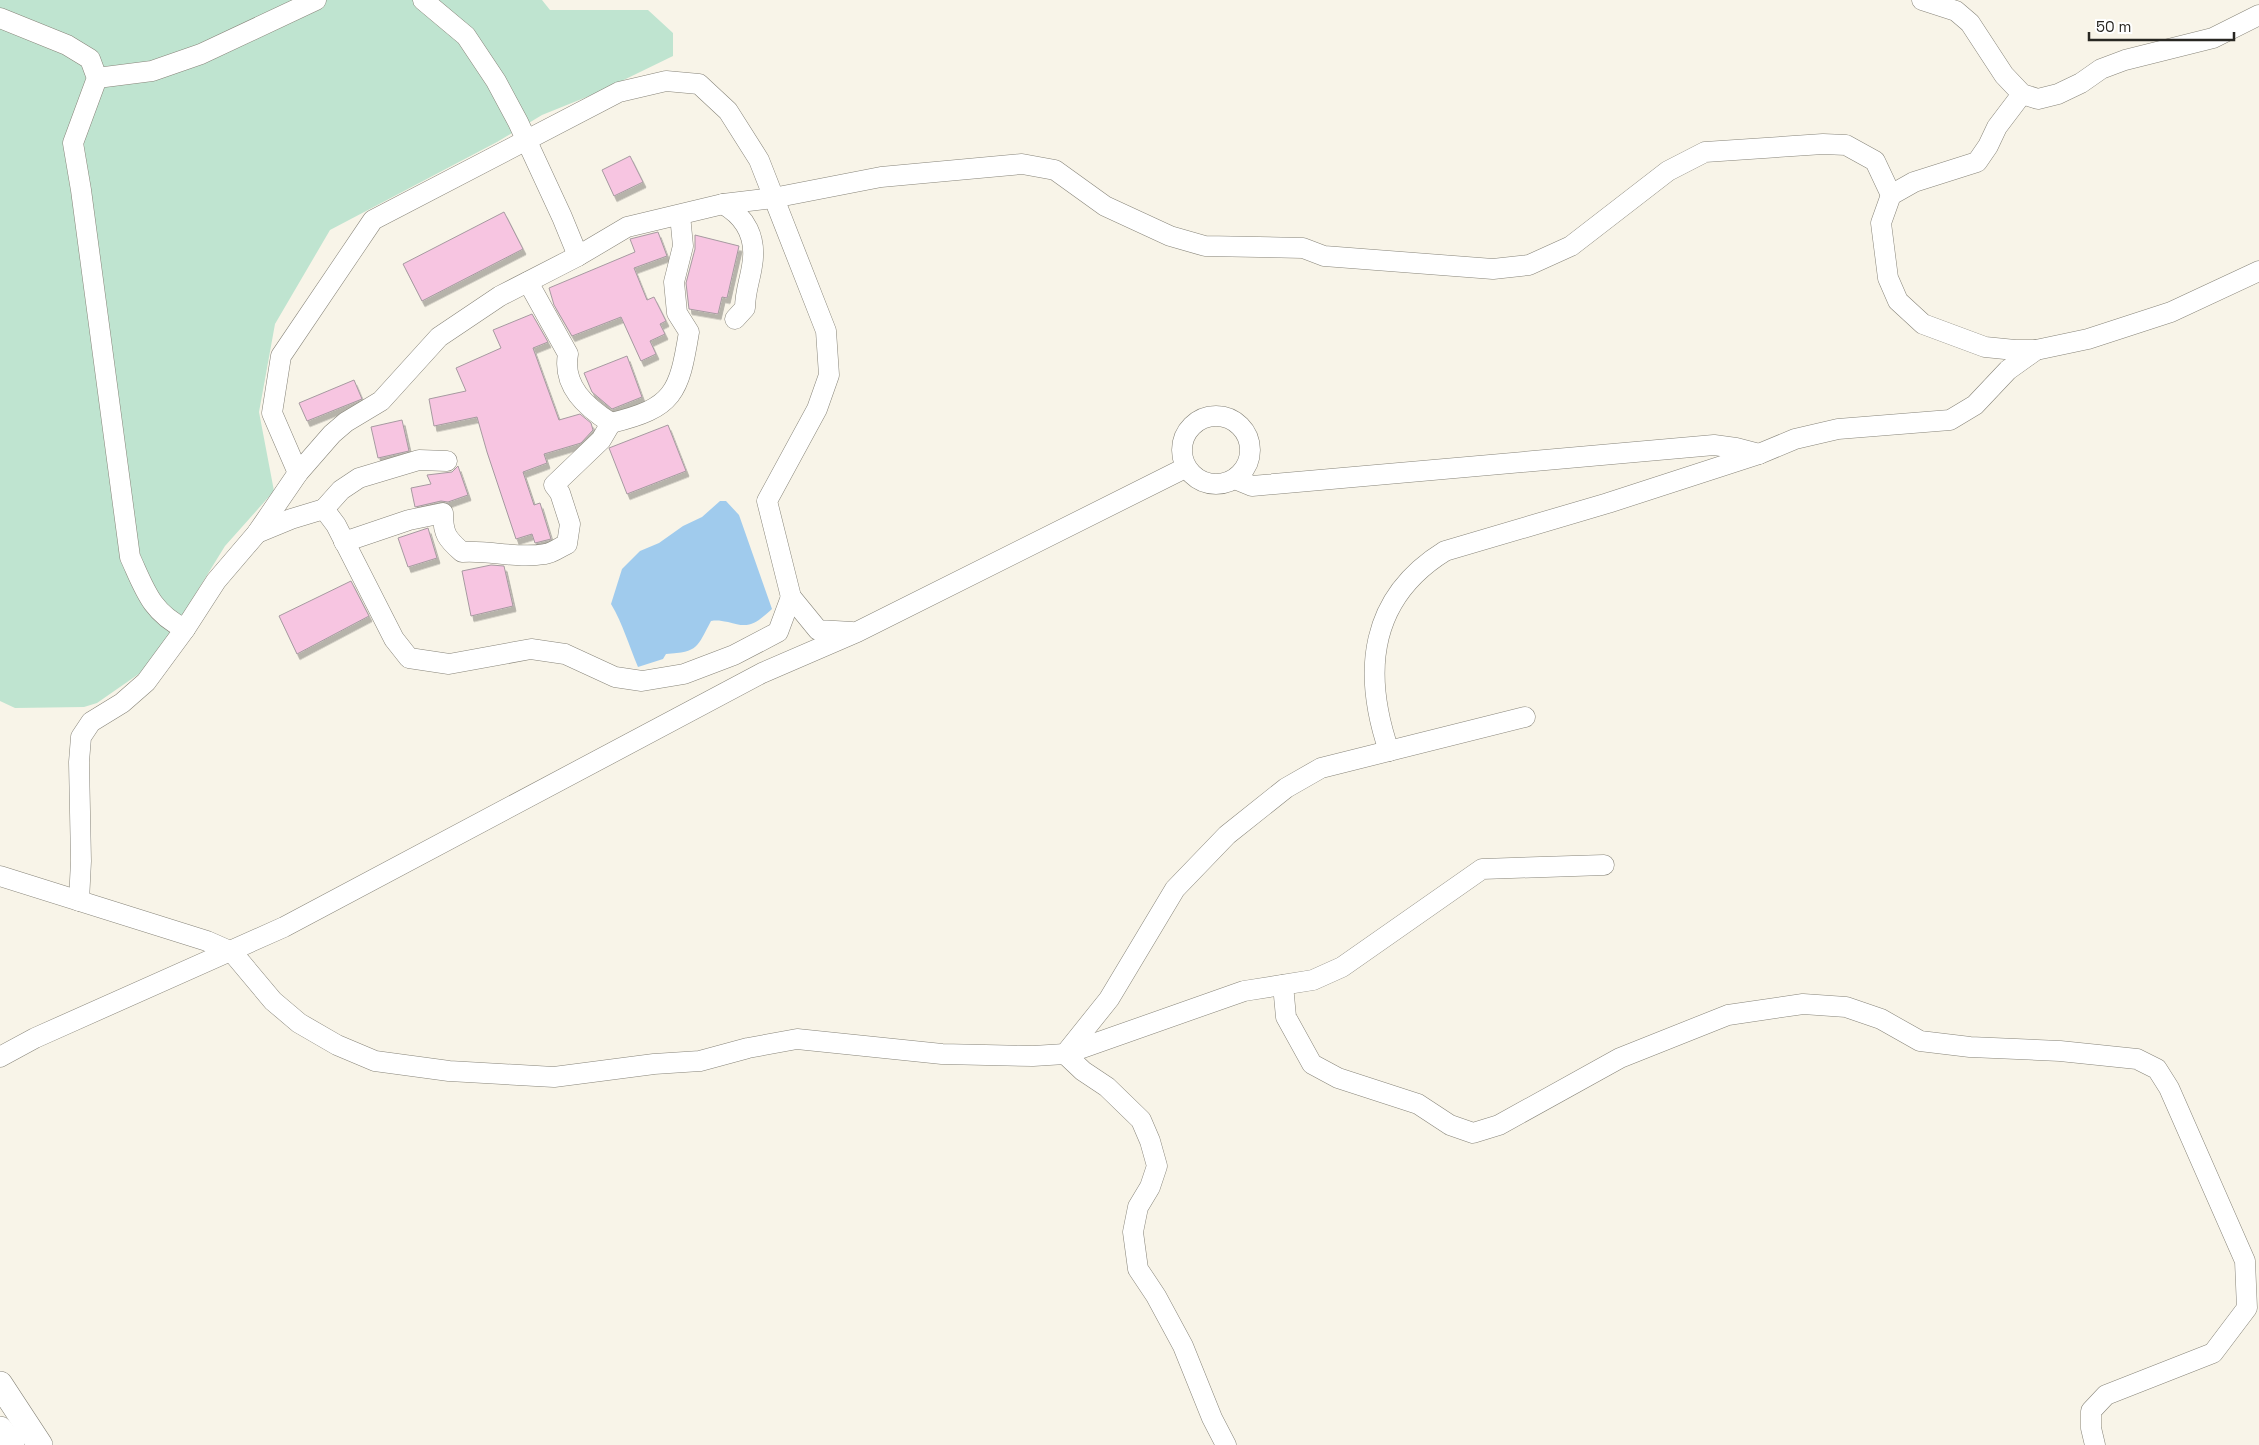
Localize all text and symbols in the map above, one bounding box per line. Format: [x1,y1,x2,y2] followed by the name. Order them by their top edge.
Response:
[2089,10,2234,42] scale bar
[2096,17,2131,36] text: 50 m

